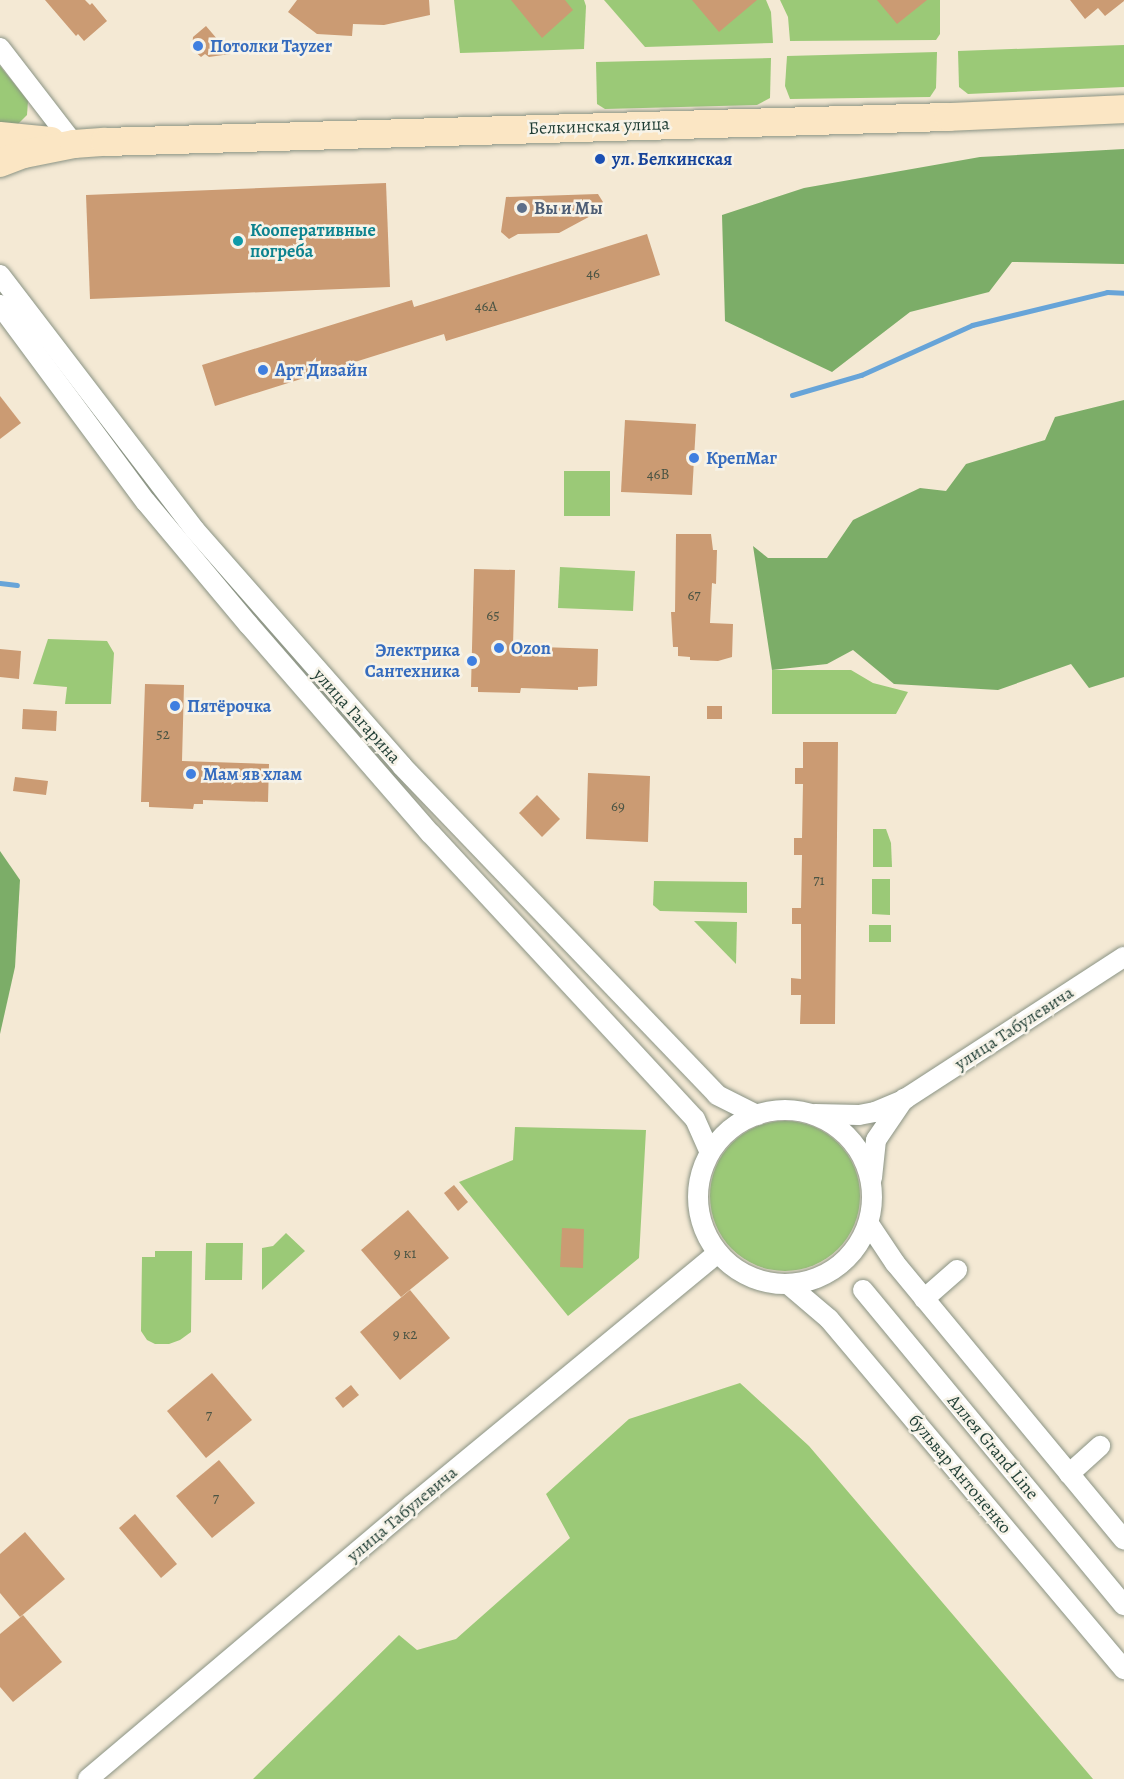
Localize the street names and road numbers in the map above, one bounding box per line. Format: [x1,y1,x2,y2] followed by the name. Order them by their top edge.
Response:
[528,113,670,139] street label: Белкинская улица
[309,664,405,768] street label: улица Гагарина
[951,982,1077,1074] street label: улица Табулевича
[943,1390,1043,1504] street label: Аллея Grand Line
[904,1410,1016,1538] street label: бульвар Антоненко
[342,1462,462,1566] street label: улица Табулевича

